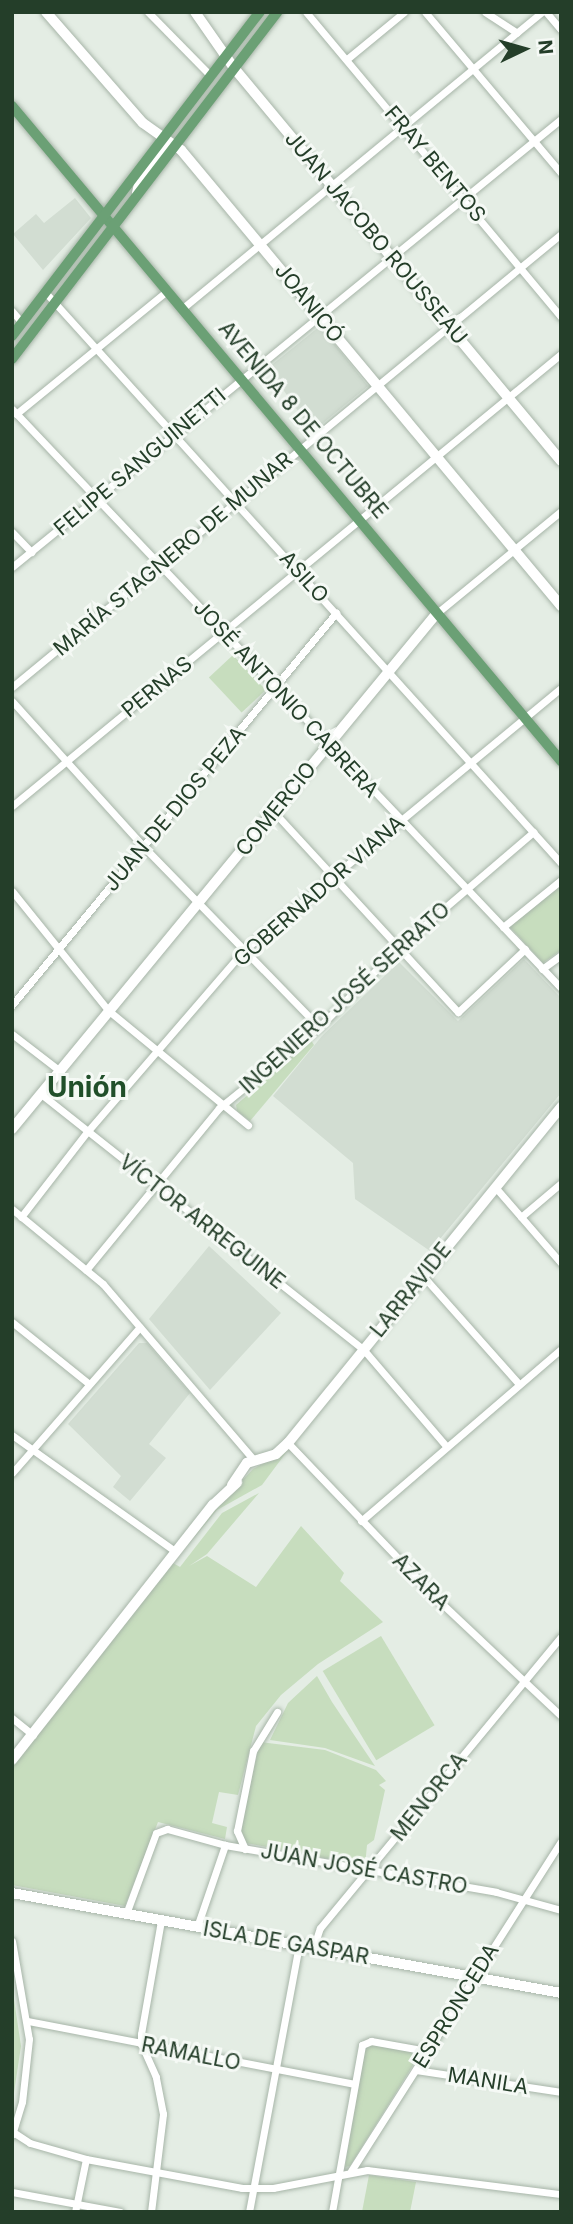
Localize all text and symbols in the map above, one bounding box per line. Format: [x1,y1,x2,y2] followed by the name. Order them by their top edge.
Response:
[489,14,559,84] north arrow
[533,39,558,55] text: N
[379,101,491,227] street label: FRAY BENTOS
[279,126,473,350] street label: JUAN JACOBO ROUSSEAU
[269,258,349,348] street label: JOANICÓ
[213,316,393,524] street label: AVENIDA 8 DE OCTUBRE
[49,383,231,541] street label: FELIPE SANGUINETTI
[49,447,297,661] street label: MARÍA STAGNERO DE MUNAR
[274,546,334,608] street label: ASILO
[188,595,384,803] street label: JOSÉ ANTONIO CABRERA
[117,651,197,723] street label: PERNAS
[99,722,251,896] street label: JUAN DE DIOS PEZA
[230,757,322,861] street label: COMERCIO
[229,810,409,972] street label: GOBERNADOR VIANA
[235,897,455,1099] street label: INGENIERO JOSÉ SERRATO
[47,1070,127,1104] district label: Unión
[114,1149,290,1295] street label: VÍCTOR ARREGUINE
[365,1238,457,1342] street label: LARRAVIDE
[387,1548,455,1616] street label: AZARA
[386,1748,472,1846] street label: MENORCA
[259,1838,469,1900] street label: JUAN JOSÉ CASTRO
[201,1916,371,1970] street label: ISLA DE GASPAR
[408,1939,504,2073] street label: ESPRONCEDA
[139,2032,243,2076] street label: RAMALLO
[446,2062,530,2100] street label: MANILA

